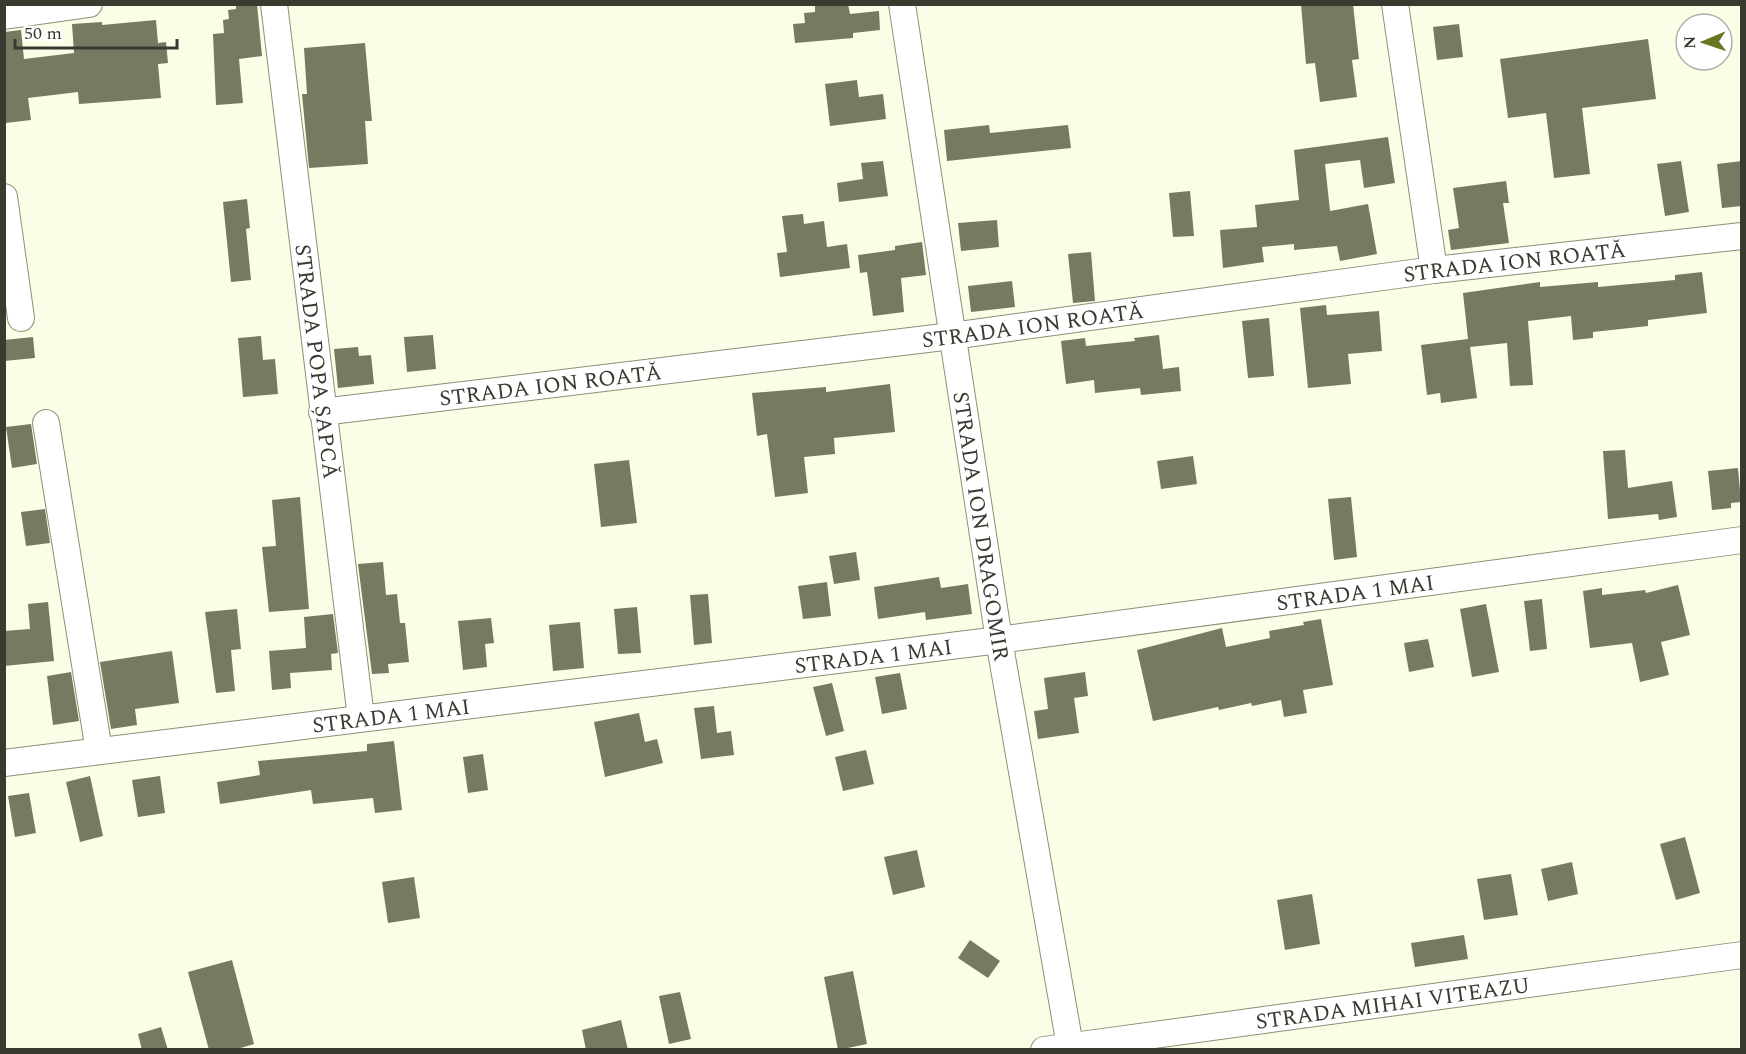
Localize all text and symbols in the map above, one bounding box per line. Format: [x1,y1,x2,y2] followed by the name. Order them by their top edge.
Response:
[15,12,177,50] scale bar
[1674,12,1734,72] north arrow
[24,20,62,47] text: 50 m
[1678,36,1702,49] text: N
[1401,234,1628,292] street label: STRADA ION ROATĂ
[285,242,347,481] street label: STRADA POPA ȘAPCĂ
[920,295,1146,358] street label: STRADA ION ROATĂ
[438,356,664,416] street label: STRADA ION ROATĂ
[943,389,1017,664] street label: STRADA ION DRAGOMIR
[1275,567,1436,620] street label: STRADA 1 MAI
[793,631,954,683] street label: STRADA 1 MAI
[310,691,472,743] street label: STRADA 1 MAI
[1254,969,1532,1039] street label: STRADA MIHAI VITEAZU

